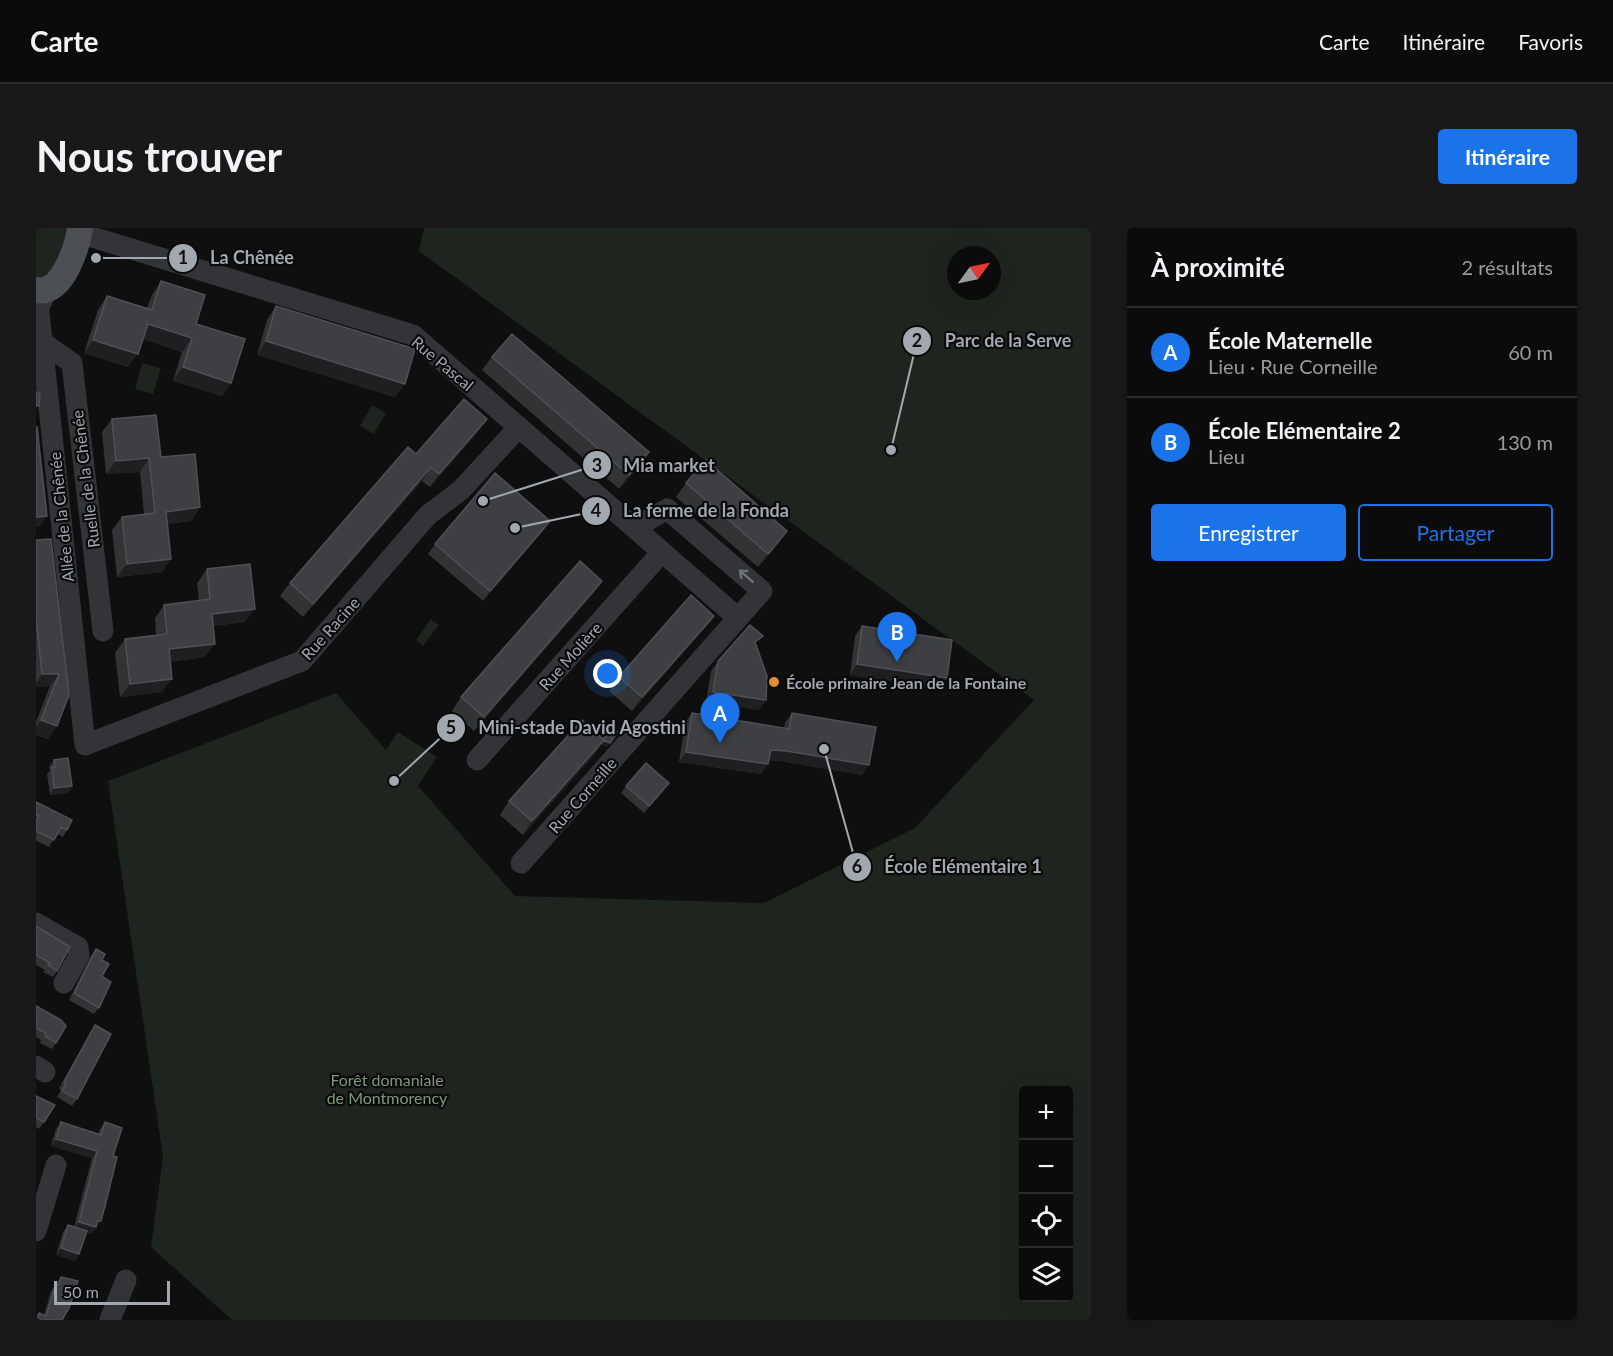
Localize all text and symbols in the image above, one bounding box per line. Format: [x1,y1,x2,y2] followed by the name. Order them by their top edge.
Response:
[30,24,98,58] text: Carte
[1319,29,1370,54] text: Carte
[1403,29,1485,54] text: Itinéraire
[1518,29,1583,54] text: Favoris
[1438,129,1577,184] button: Itinéraire
[36,131,282,181] text: Nous trouver
[168,240,306,276] callout: La Chênée
[178,246,188,268] text: 1
[210,246,294,268] text: La Chênée
[947,246,1001,300] north arrow
[1151,251,1285,283] text: À proximité
[1462,255,1553,279] text: 2 résultats
[902,323,1083,359] callout: Parc de la Serve
[1208,327,1372,354] text: École Maternelle
[912,329,922,351] text: 2
[945,329,1072,351] text: Parc de la Serve
[408,332,478,394] street label: Rue Pascal
[1164,340,1177,364] text: A
[1508,340,1553,364] text: 60 m
[1208,354,1377,378] text: Lieu · Rue Corneille
[67,409,103,549] street label: Ruelle de la Chênée
[1208,417,1401,444] text: École Elémentaire 2
[1164,430,1177,454] text: B
[1497,430,1553,454] text: 130 m
[1208,444,1245,468] text: Lieu
[582,447,727,483] callout: Mia market
[45,451,77,583] street label: Allée de la Chênée
[592,454,602,476] text: 3
[623,454,715,476] text: Mia market
[581,493,801,529] callout: La ferme de la Fonda
[591,499,601,521] text: 4
[623,499,789,521] text: La ferme de la Fonda
[1151,504,1346,561] button: Enregistrer
[1358,504,1553,561] button: Partager
[738,570,754,583] one-way arrow
[297,593,363,663] street label: Rue Racine
[878,612,916,662] pin: B
[535,618,605,694] street label: Rue Molière
[593,659,622,688] your location
[786,673,1027,692] place label: École primaire Jean de la Fontaine
[767,675,781,689] marker: École primaire Jean de la Fontaine
[700,694,740,743] pin: A
[436,710,698,746] callout: Mini-stade David Agostini
[446,716,456,738] text: 5
[478,716,686,738] text: Mini-stade David Agostini
[544,753,620,837] street label: Rue Corneille
[842,849,1054,885] callout: École Elémentaire 1
[852,855,862,877] text: 6
[884,855,1042,877] text: École Elémentaire 1
[327,1070,448,1107] park label: Forêt domaniale de Montmorency
[1019,1086,1073,1302] map controls
[1019,1086,1073,1140] button: +
[1019,1140,1073,1194] button: −
[1019,1194,1073,1248] button: locate
[1019,1248,1073,1302] button: layers
[54,1278,170,1306] scale bar
[63,1282,99,1301] text: 50 m

